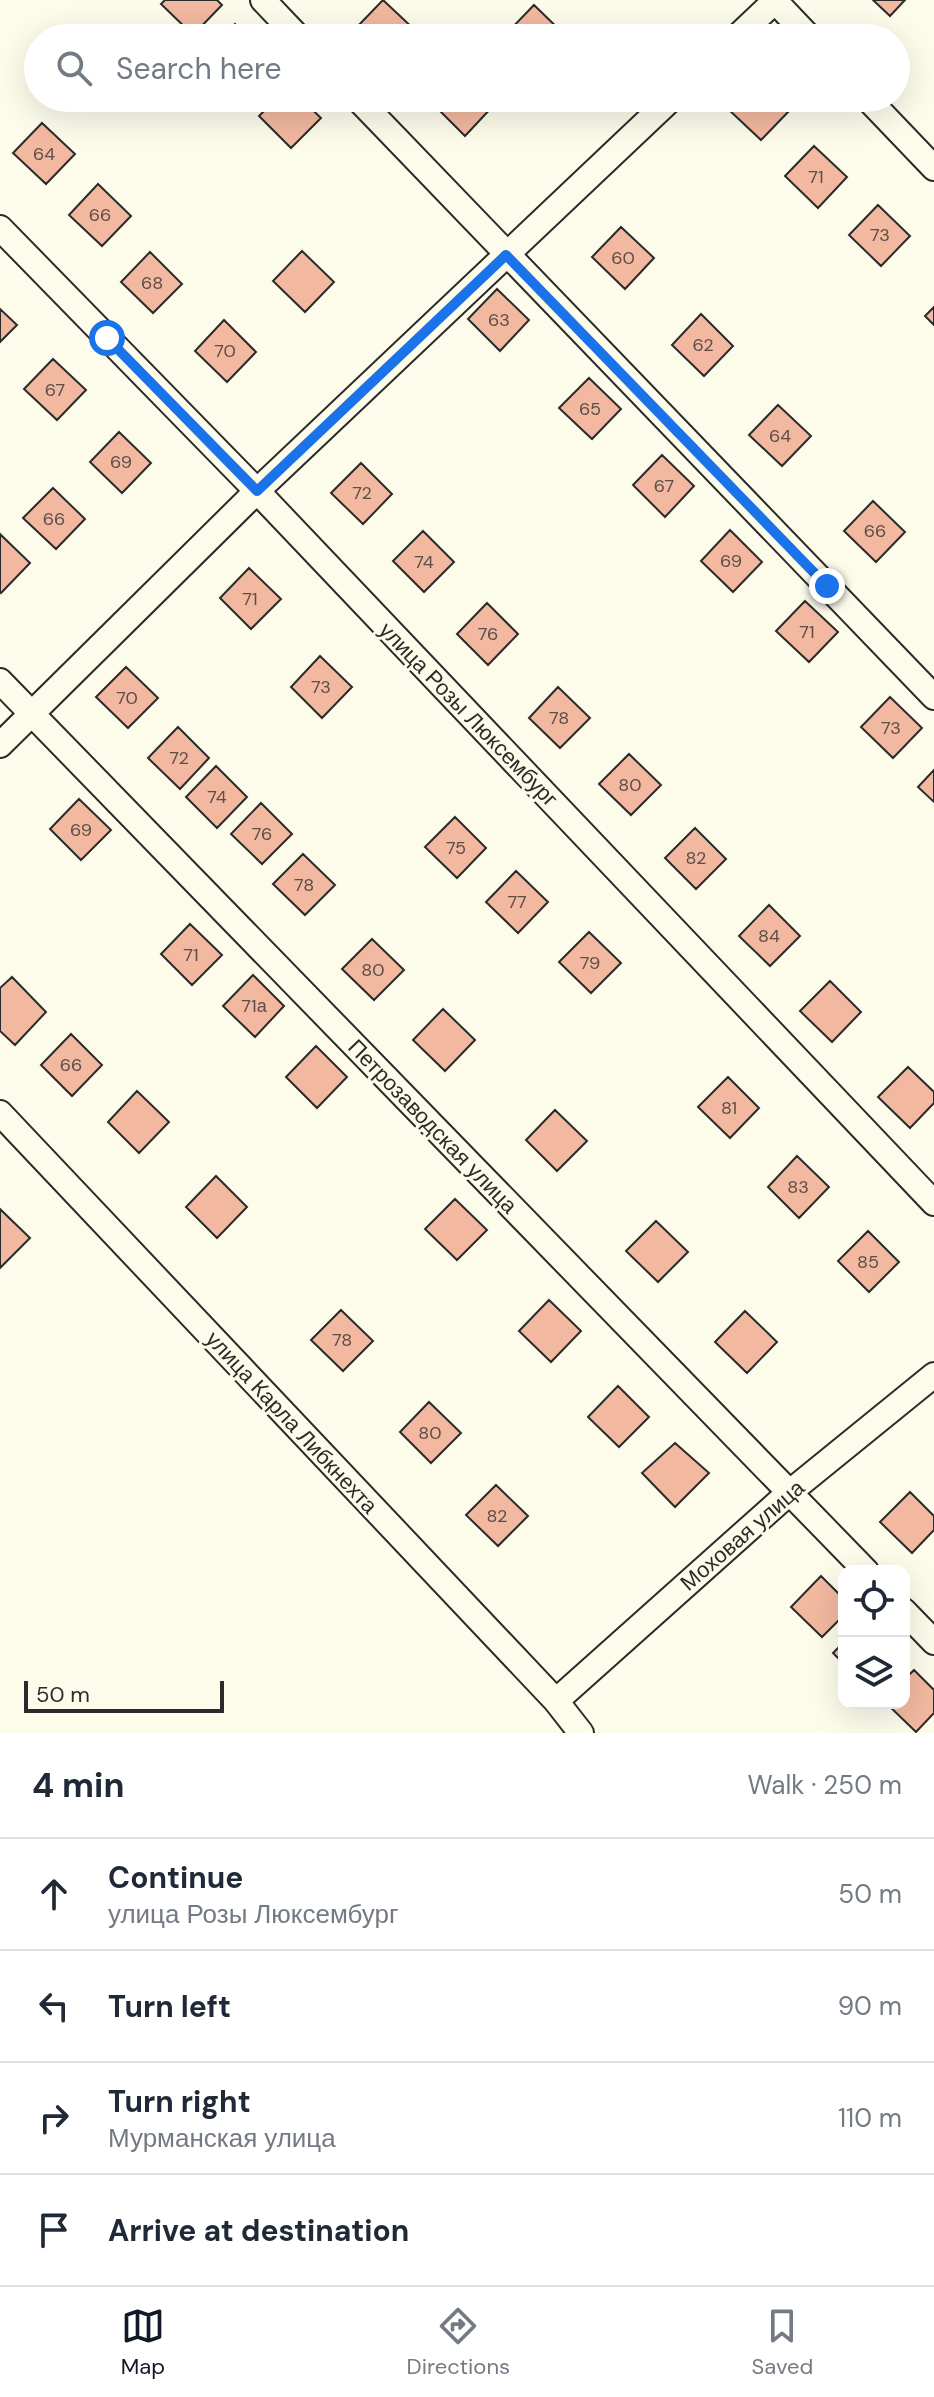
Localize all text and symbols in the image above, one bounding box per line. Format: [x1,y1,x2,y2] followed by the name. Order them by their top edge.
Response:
[24,24,910,112] search box
[52,46,96,90] icon: search
[116,49,282,88] text: Search here
[33,142,55,166] house number: 64
[808,165,824,189] house number: 71
[89,203,111,227] house number: 66
[870,223,890,247] house number: 73
[611,246,635,270] house number: 60
[141,271,163,295] house number: 68
[488,308,510,332] house number: 63
[89,320,125,356] route start
[692,333,714,357] house number: 62
[214,339,236,363] house number: 70
[45,378,65,402] house number: 67
[579,397,601,421] house number: 65
[769,424,791,448] house number: 64
[110,450,132,474] house number: 69
[654,474,674,498] house number: 67
[352,481,372,505] house number: 72
[43,507,65,531] house number: 66
[864,519,886,543] house number: 66
[720,549,742,573] house number: 69
[414,550,434,574] house number: 74
[809,568,845,604] route end
[242,587,258,611] house number: 71
[373,616,564,813] street label: улица Розы Люксембург
[799,620,815,644] house number: 71
[478,622,498,646] house number: 76
[311,675,331,699] house number: 73
[116,686,138,710] house number: 70
[549,706,569,730] house number: 78
[881,716,901,740] house number: 73
[169,746,189,770] house number: 72
[618,773,642,797] house number: 80
[207,785,227,809] house number: 74
[70,818,92,842] house number: 69
[252,822,272,846] house number: 76
[446,836,466,860] house number: 75
[685,846,707,870] house number: 82
[294,873,314,897] house number: 78
[507,890,527,914] house number: 77
[758,924,780,948] house number: 84
[183,943,199,967] house number: 71
[580,951,600,975] house number: 79
[361,958,385,982] house number: 80
[241,994,268,1018] house number: 71а
[342,1033,524,1220] street label: Петрозаводская улица
[60,1053,82,1077] house number: 66
[721,1096,737,1120] house number: 81
[787,1175,809,1199] house number: 83
[857,1250,879,1274] house number: 85
[199,1325,384,1520] street label: улица Карла Либкнехта
[332,1328,352,1352] house number: 78
[418,1421,442,1445] house number: 80
[674,1473,811,1597] street label: Моховая улица
[486,1504,508,1528] house number: 82
[838,1565,910,1709] map controls
[838,1565,910,1637] button: locate
[838,1637,910,1709] button: layers
[24,1677,224,1713] scale bar
[36,1680,90,1709] text: 50 m
[32,1763,124,1808] text: 4 min
[747,1768,902,1802] text: Walk · 250 m
[108,1858,243,1897] text: Continue
[32,1872,76,1916] icon: ahead
[838,1877,902,1911] text: 50 m
[108,1897,399,1931] text: улица Розы Люксембург
[32,1984,76,2028] icon: left
[108,1987,231,2026] text: Turn left
[838,1989,902,2023] text: 90 m
[108,2082,251,2121] text: Turn right
[32,2096,76,2140] icon: right
[838,2101,902,2135] text: 110 m
[108,2121,336,2155] text: Мурманская улица
[32,2208,76,2252] icon: arrive
[108,2211,409,2250] text: Arrive at destination
[121,2304,165,2381] tab: Map
[407,2304,510,2381] tab: Directions
[752,2304,813,2381] tab: Saved

